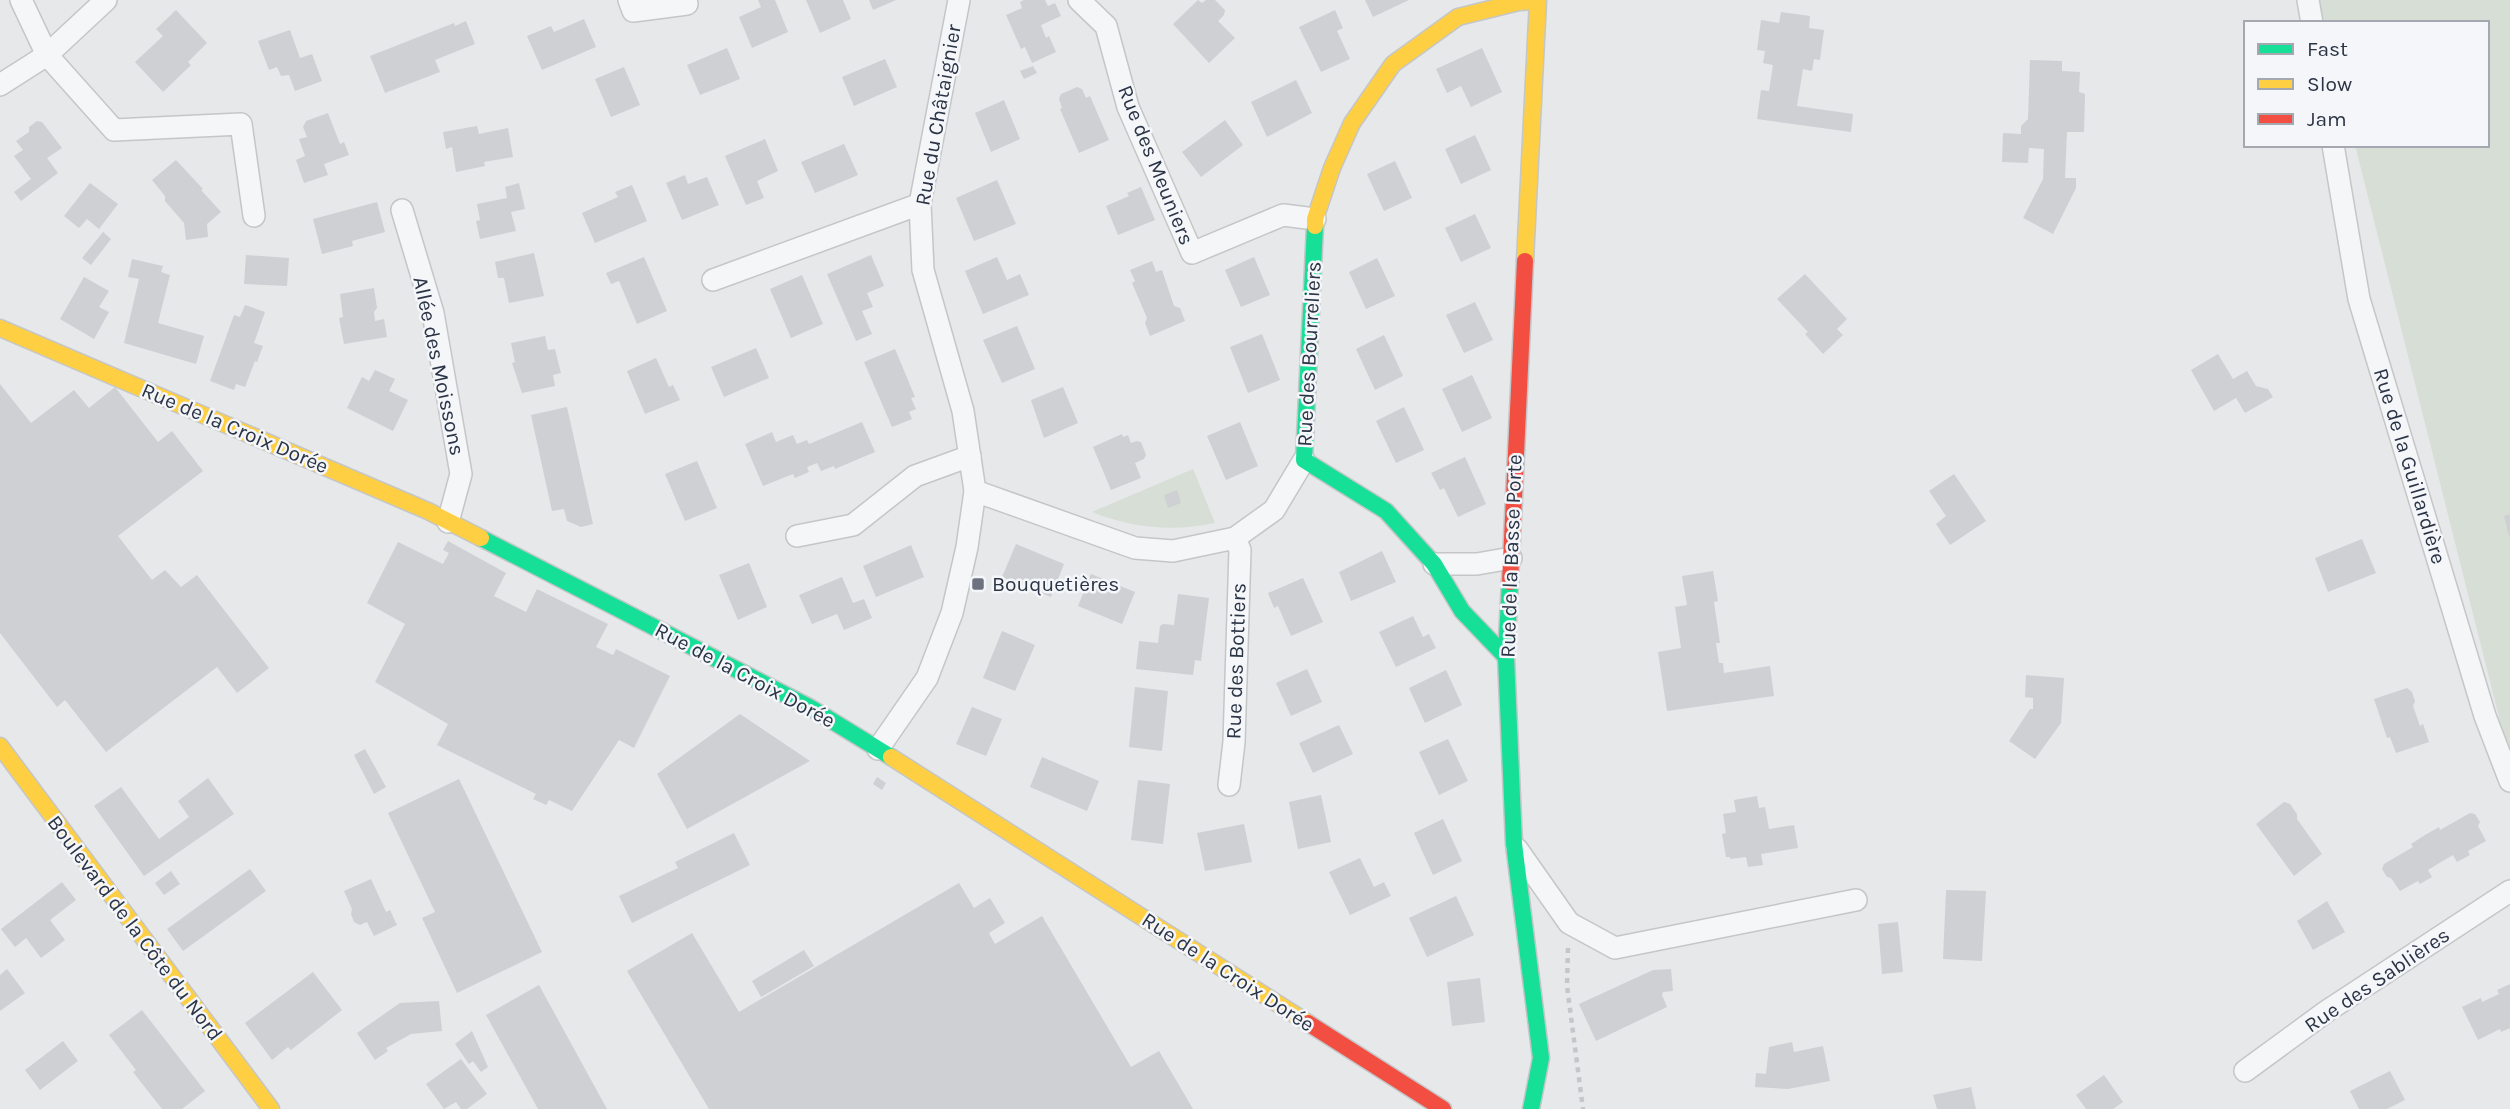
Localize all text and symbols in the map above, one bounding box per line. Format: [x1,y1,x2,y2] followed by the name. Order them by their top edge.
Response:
[2244,21,2489,147] legend
[910,22,966,207] street label: Rue du Châtaignier
[2307,37,2348,61] text: Fast
[2307,72,2352,96] text: Slow
[1113,82,1199,248] street label: Rue des Meuniers
[2307,107,2347,131] text: Jam
[1292,261,1326,447] street label: Rue des Bourreliers
[408,274,470,458] street label: Allée des Moissons
[2369,365,2451,567] street label: Rue de la Guillardière
[138,378,332,478] street label: Rue de la Croix Dorée
[1495,454,1527,658] street label: Rue de la Basse Porte
[992,572,1119,596] place label: Bouquetières
[970,576,986,592] marker: Bouquetières
[1221,582,1251,740] street label: Rue des Bottiers
[651,617,839,733] street label: Rue de la Croix Dorée
[42,811,228,1045] street label: Boulevard de la Côte du Nord
[1137,907,1319,1037] street label: Rue de la Croix Dorée
[2300,923,2454,1037] street label: Rue des Sablières

